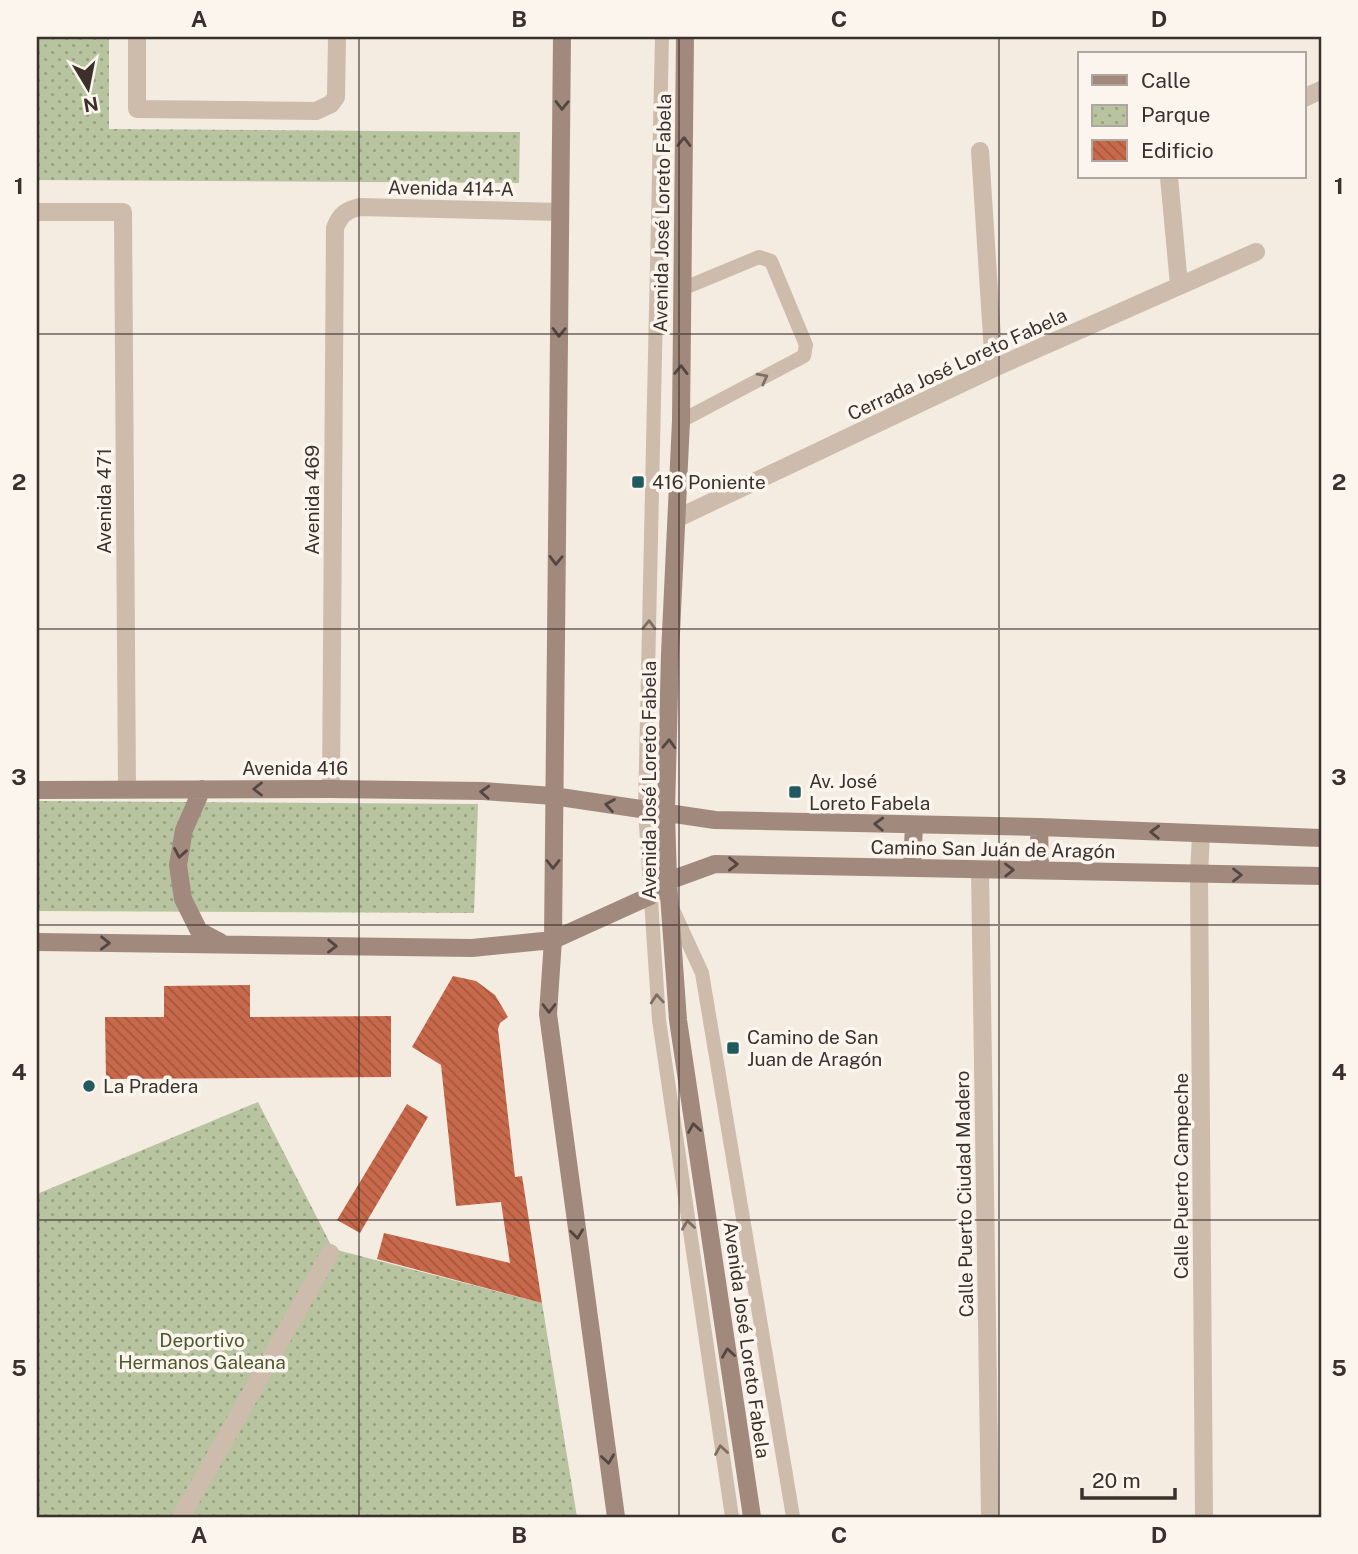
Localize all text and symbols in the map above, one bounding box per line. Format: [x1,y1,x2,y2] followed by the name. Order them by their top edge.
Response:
[191,5,208,32] text: A
[511,5,527,32] text: B
[831,5,847,32] text: C
[1151,5,1167,32] text: D
[52,52,122,122] north arrow
[1078,52,1306,178] legend
[1141,68,1191,93] text: Calle
[82,93,100,117] text: N
[649,93,675,333] street label: Avenida José Loreto Fabela
[554,100,569,111] one-way arrow
[1141,102,1210,127] text: Parque
[676,136,692,147] one-way arrow
[1141,138,1214,163] text: Edificio
[14,172,24,199] text: 1
[1334,172,1344,199] text: 1
[388,176,514,200] street label: Avenida 414-A
[844,303,1070,425] street label: Cerrada José Loreto Fabela
[551,328,567,338] one-way arrow
[673,364,689,374] one-way arrow
[755,372,768,386] one-way arrow
[301,445,323,555] street label: Avenida 469
[93,448,115,554] street label: Avenida 471
[12,468,26,495] text: 2
[1332,468,1346,495] text: 2
[652,471,766,493] place label: 416 Poniente
[630,474,646,490] marker: 416 Poniente
[548,555,564,566] one-way arrow
[642,620,657,631] one-way arrow
[638,661,660,899] street label: Avenida José Loreto Fabela
[662,738,677,749] one-way arrow
[242,757,348,779] street label: Avenida 416
[11,763,27,790] text: 3
[1331,763,1347,790] text: 3
[809,770,930,814] place label: Av. José Loreto Fabela
[252,781,262,797] one-way arrow
[479,784,490,799] one-way arrow
[787,784,803,800] marker: Av. José Loreto Fabela
[604,797,616,812] one-way arrow
[873,816,883,832] one-way arrow
[1149,824,1160,839] one-way arrow
[870,836,1116,862] street label: Camino San Juán de Aragón
[173,847,188,859] one-way arrow
[728,857,739,872] one-way arrow
[545,859,561,870] one-way arrow
[1004,862,1015,877] one-way arrow
[1231,868,1242,883] one-way arrow
[100,935,111,951] one-way arrow
[327,938,338,953] one-way arrow
[650,994,665,1005] one-way arrow
[541,1004,557,1014] one-way arrow
[747,1026,882,1070] place label: Camino de San Juan de Aragón
[725,1040,741,1056] marker: Camino de San Juan de Aragón
[11,1058,27,1085] text: 4
[1331,1058,1347,1085] text: 4
[951,1070,977,1318] street label: Calle Puerto Ciudad Madero
[1170,1073,1192,1279] street label: Calle Puerto Campeche
[103,1075,198,1097] place label: La Pradera
[81,1078,97,1094] marker: La Pradera
[687,1122,702,1134] one-way arrow
[681,1219,696,1231] one-way arrow
[719,1220,775,1460] street label: Avenida José Loreto Fabela
[570,1228,585,1240] one-way arrow
[118,1329,286,1373] park label: Deportivo Hermanos Galeana
[721,1347,736,1359] one-way arrow
[11,1354,27,1381] text: 5
[1331,1354,1347,1381] text: 5
[714,1444,729,1456] one-way arrow
[600,1453,615,1465] one-way arrow
[1082,1456,1174,1500] scale bar
[1092,1468,1141,1493] text: 20 m
[191,1521,208,1548] text: A
[511,1521,527,1548] text: B
[831,1521,847,1548] text: C
[1151,1521,1167,1548] text: D

